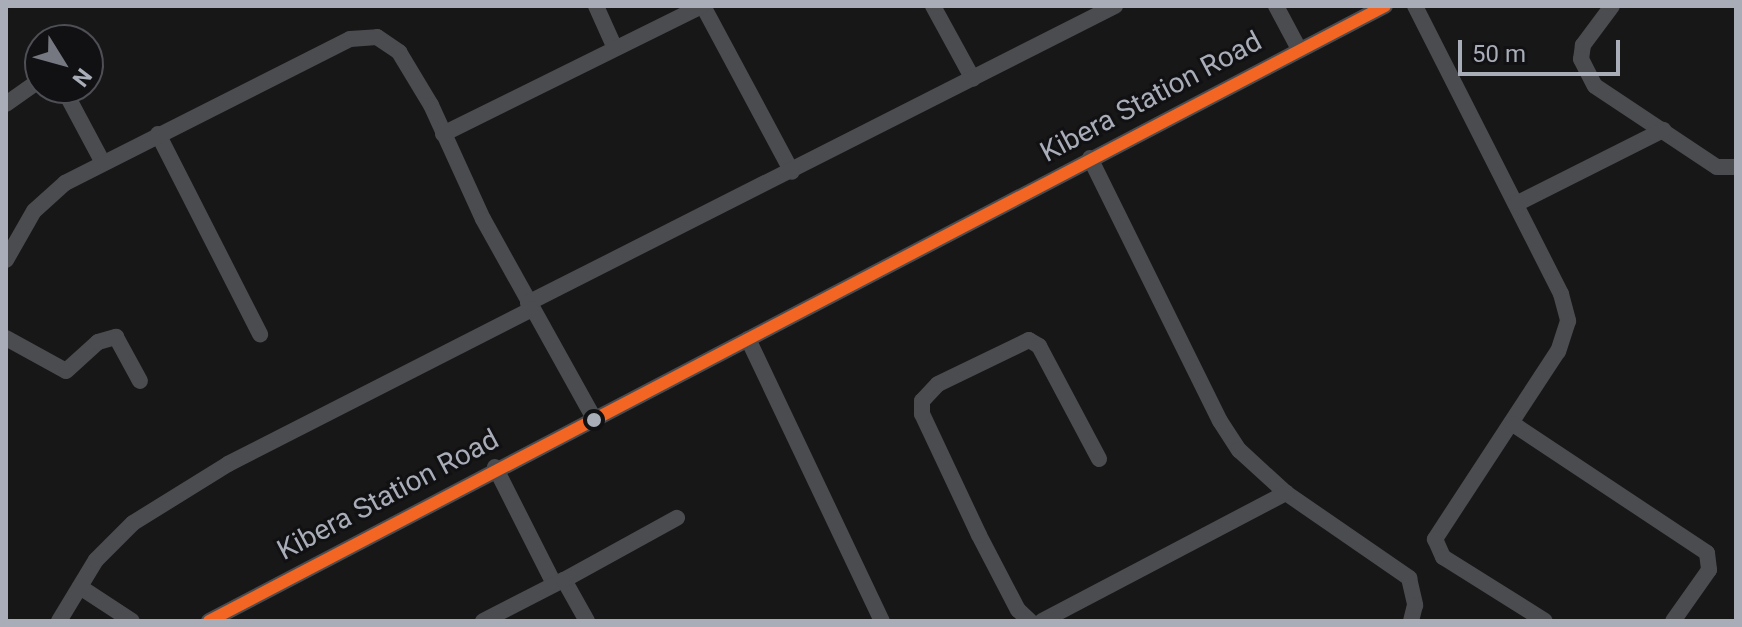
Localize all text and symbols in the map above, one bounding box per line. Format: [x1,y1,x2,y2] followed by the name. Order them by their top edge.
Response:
[24,24,104,104] north arrow
[1035,24,1267,170] street label: Kibera Station Road
[1462,24,1624,74] scale bar
[1472,40,1526,68] text: 50 m
[67,64,97,91] text: N
[586,412,602,428] unlabelled marker
[272,422,504,568] street label: Kibera Station Road

